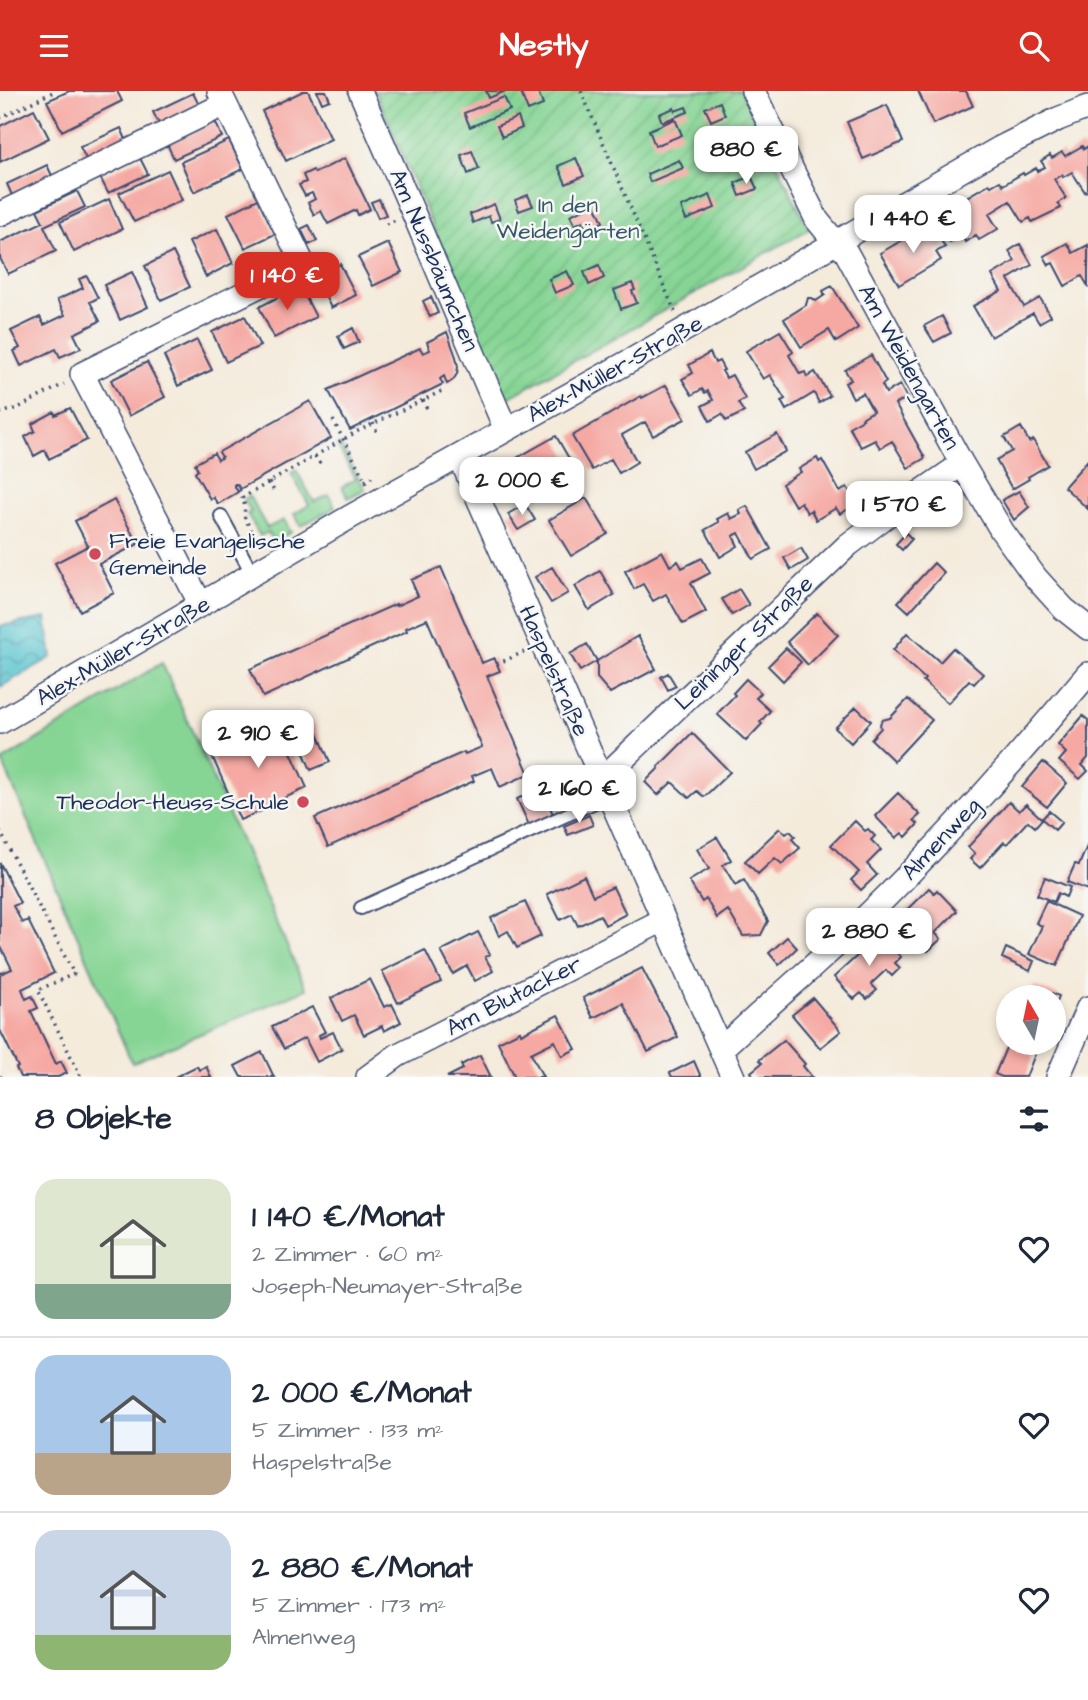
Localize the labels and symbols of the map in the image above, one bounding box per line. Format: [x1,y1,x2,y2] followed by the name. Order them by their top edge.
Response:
[697,127,795,186] pin: 880 €
[381,164,487,356] street label: Am Nussbäumchen
[497,189,639,248] park label: In den Weidengärten
[848,195,978,255] pin: 1 440 €
[222,253,352,312] pin: 1 140 €
[849,278,968,456] street label: Am Weidengarten
[521,307,709,431] street label: Alex-Müller-Straße
[457,457,587,517] pin: 2 000 €
[839,482,969,541] pin: 1 570 €
[109,525,305,583] place label: Freie Evangelische Gemeinde
[87,546,103,562] marker: Freie Evangelische Gemeinde
[667,568,821,718] street label: Leininger Straße
[30,588,216,714] street label: Alex-Müller-Straße
[511,601,597,741] street label: Haspelstraße
[193,711,323,770] pin: 2 910 €
[514,765,644,825] pin: 2 160 €
[57,786,289,818] place label: Theodor-Heuss-Schule
[894,790,989,888] street label: Almenweg
[295,794,311,810] marker: Theodor-Heuss-Schule
[804,909,934,968] pin: 2 880 €
[441,948,588,1044] street label: Am Blutacker
[996,985,1066,1055] north arrow

